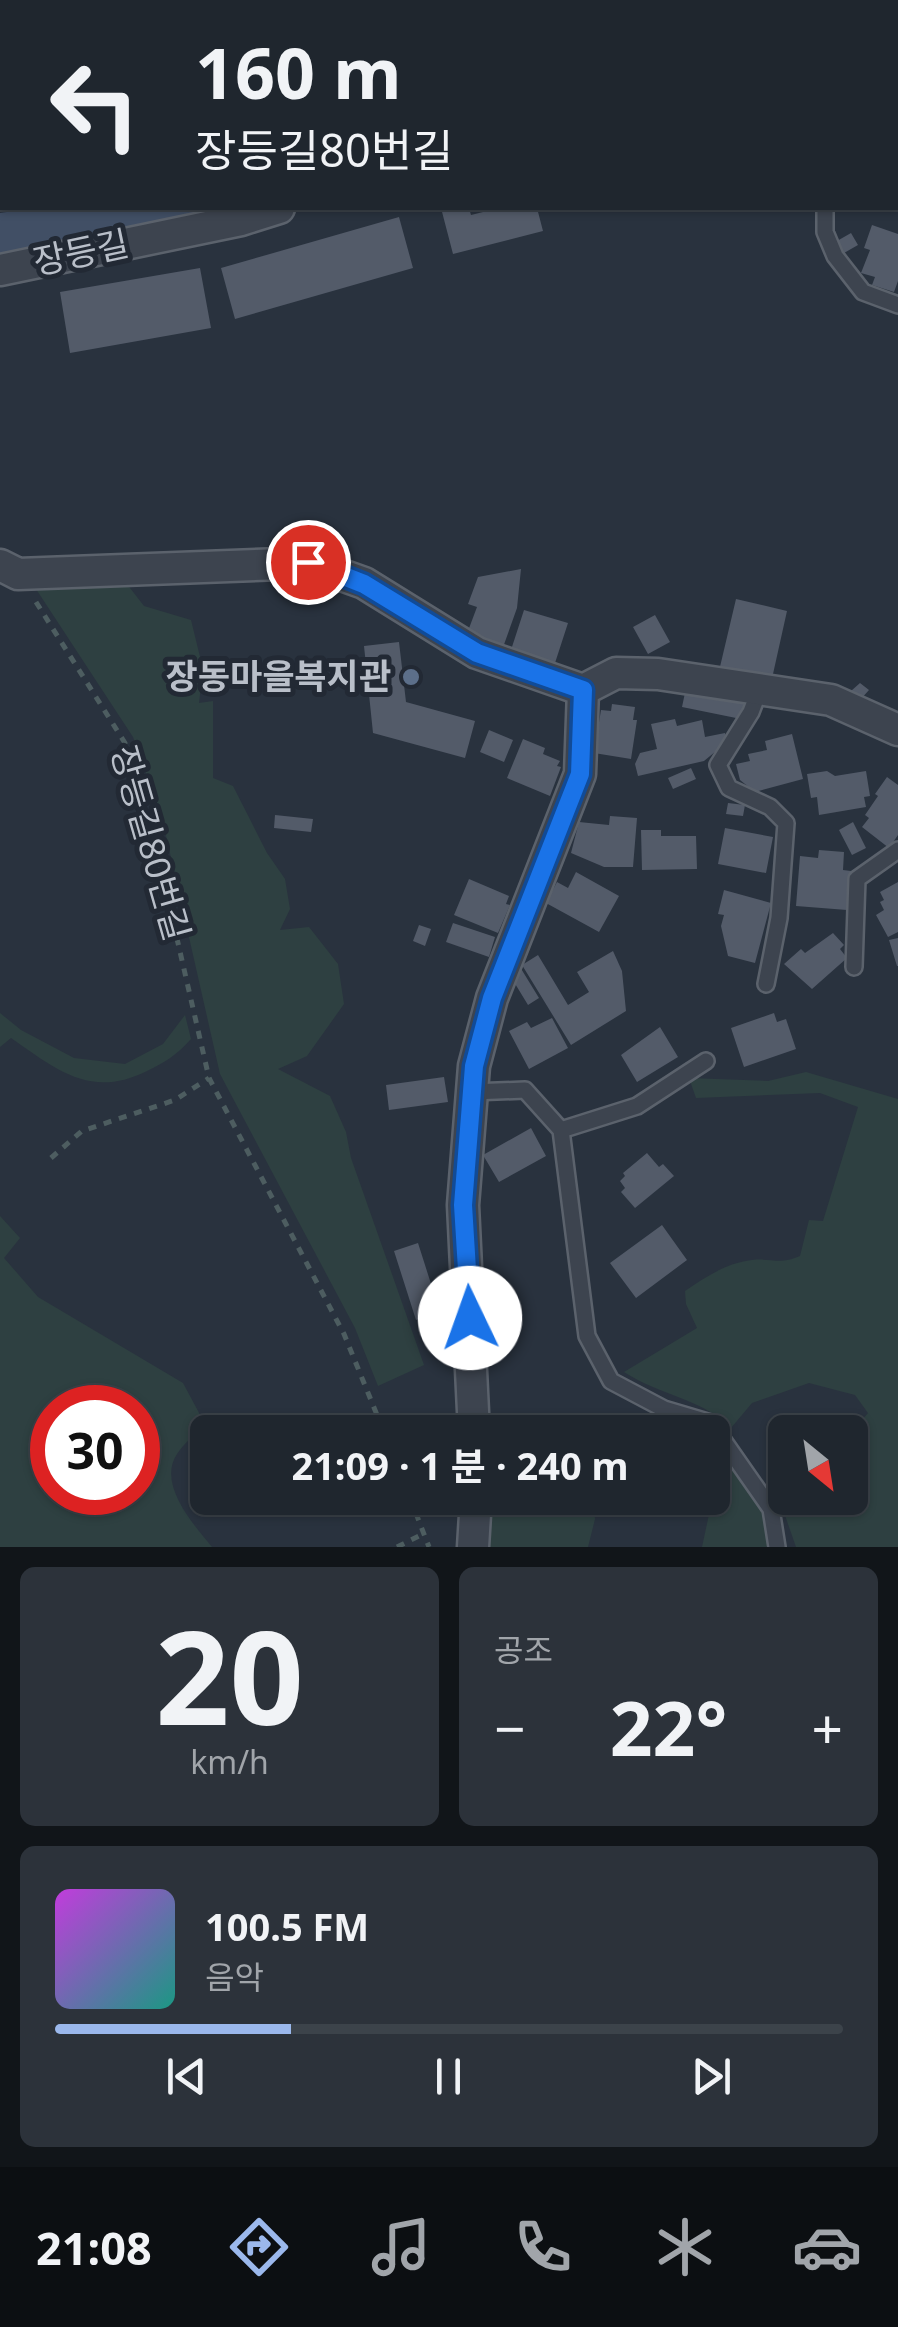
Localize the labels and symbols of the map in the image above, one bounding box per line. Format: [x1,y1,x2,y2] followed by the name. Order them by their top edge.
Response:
[29,219,133,285] street label: 장등길
[266,520,351,605] pin
[166,652,391,699] place label: 장동마을복지관
[400,666,422,688] marker: 장동마을복지관
[101,739,202,946] street label: 장등길80번길
[418,1266,522,1370] position arrow
[30,1385,160,1515] speed limit sign: 30
[768,1415,868,1515] north arrow

